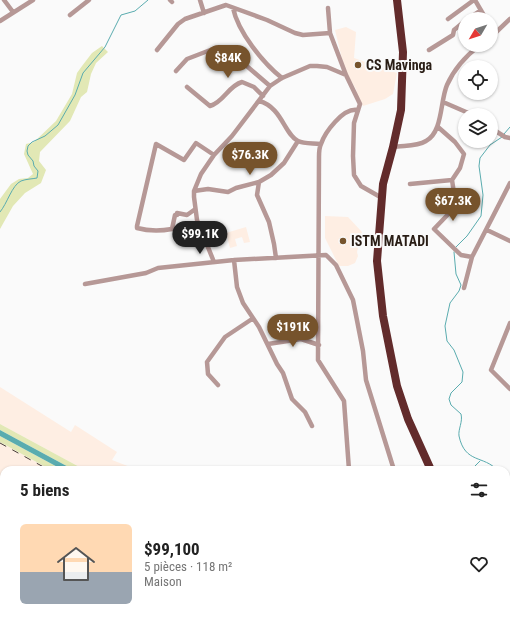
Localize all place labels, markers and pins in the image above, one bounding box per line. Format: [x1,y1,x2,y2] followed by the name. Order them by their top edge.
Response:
[204,45,252,79] pin: $84K
[366,57,433,73] place label: CS Mavinga
[353,60,363,70] marker: CS Mavinga
[217,142,283,176] pin: $76.3K
[420,188,486,222] pin: $67.3K
[167,221,233,255] pin: $99.1K
[351,233,429,249] place label: ISTM MATADI
[338,236,348,246] marker: ISTM MATADI
[265,314,321,348] pin: $191K

